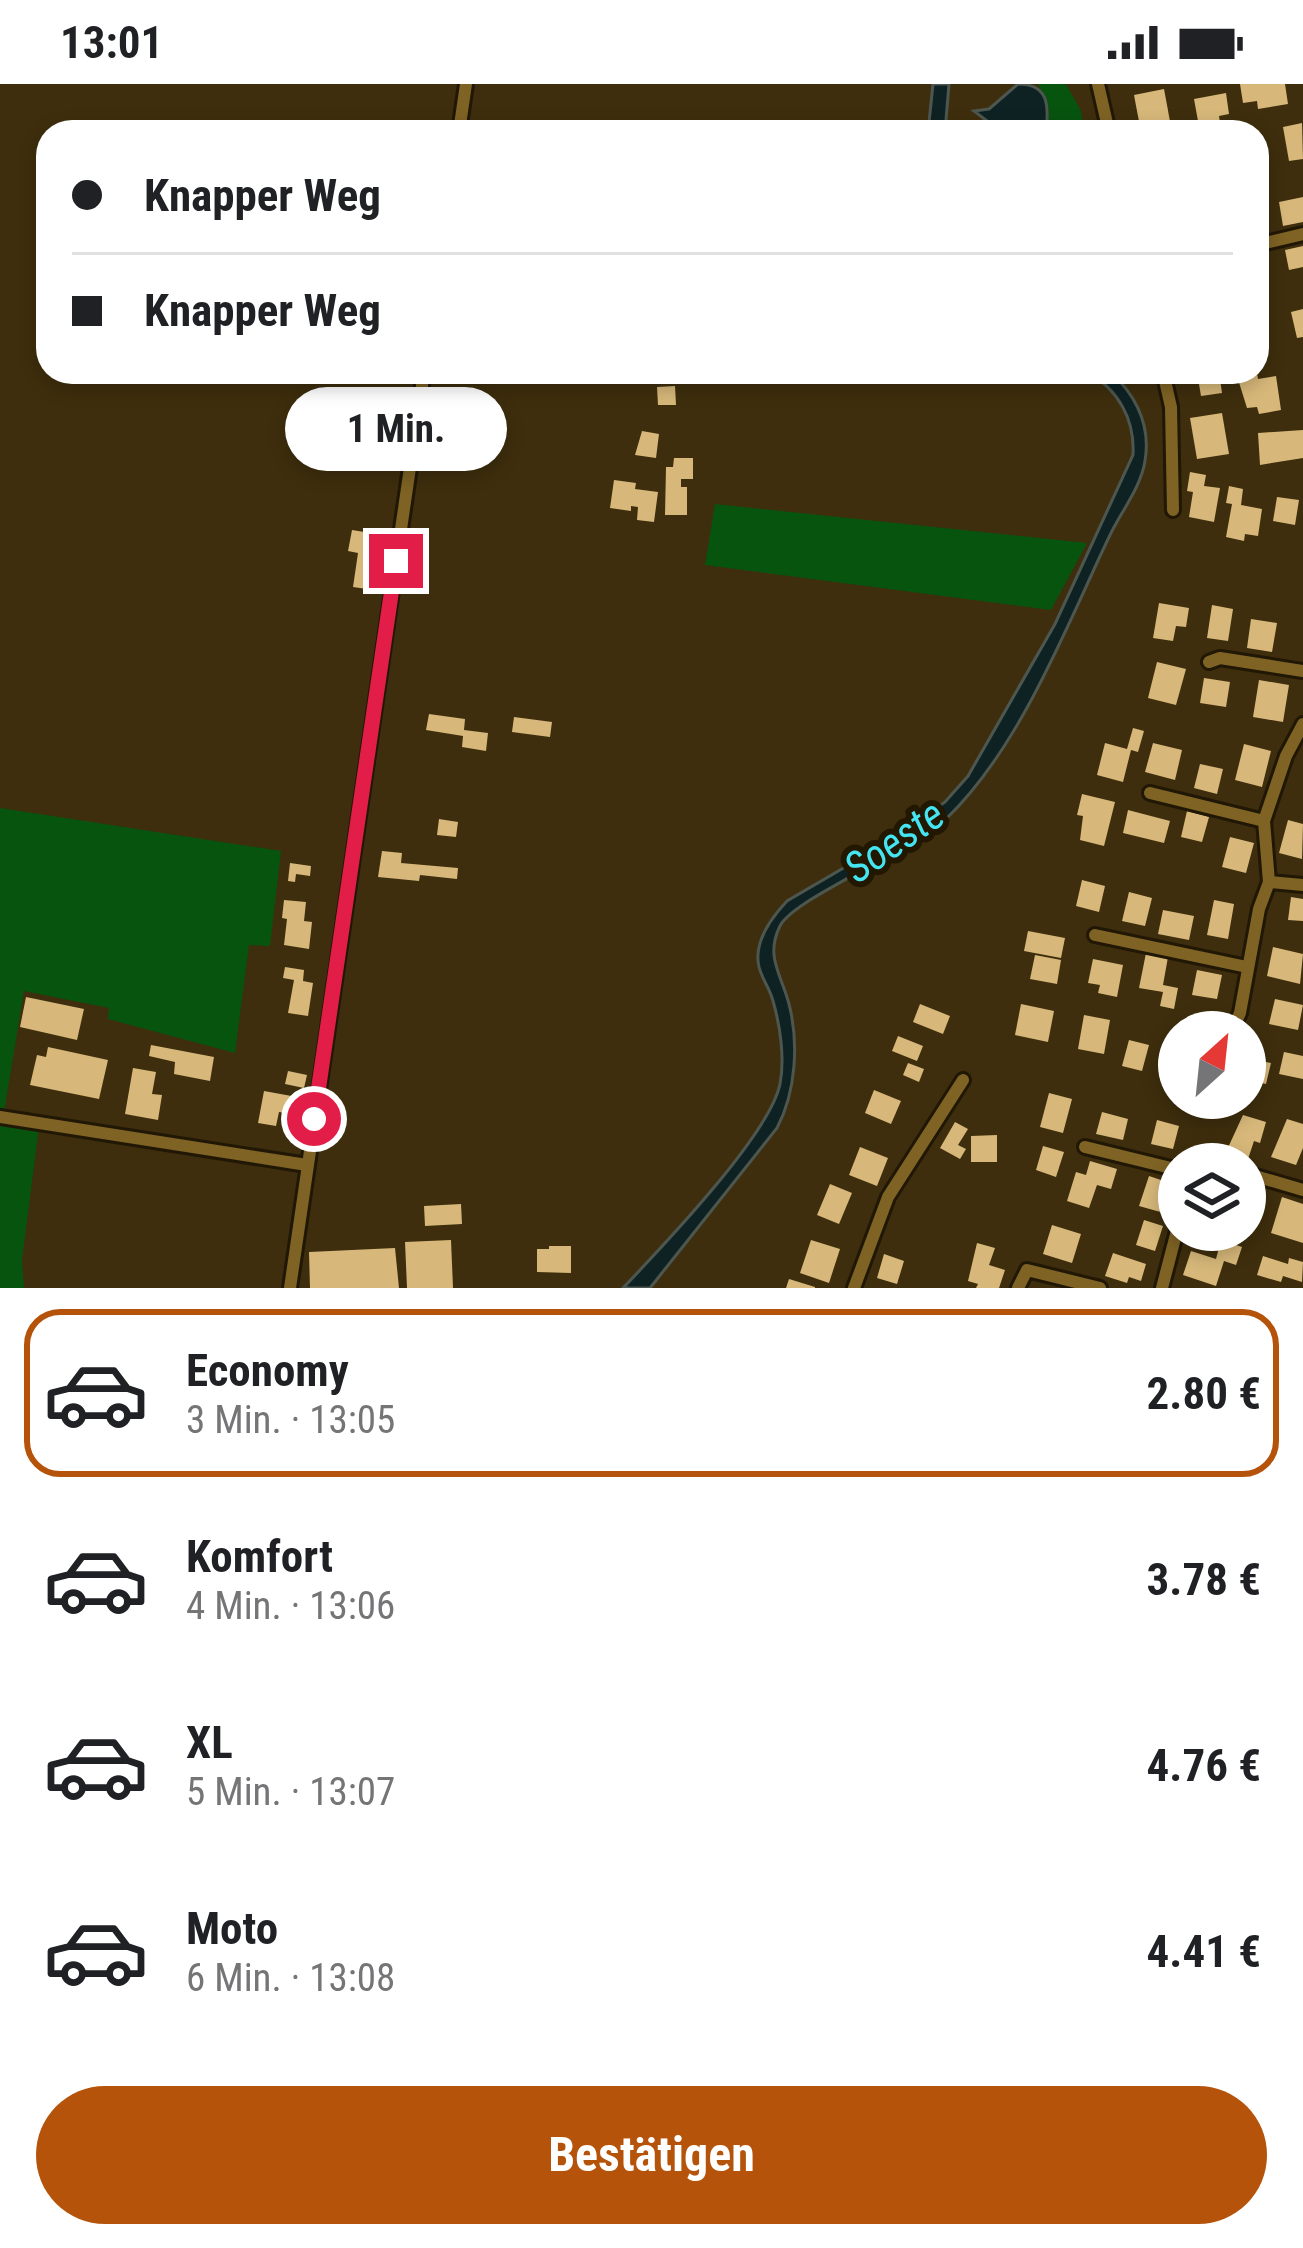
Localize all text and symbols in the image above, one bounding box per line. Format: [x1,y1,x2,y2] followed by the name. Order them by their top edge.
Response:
[60,16,163,69] text: 13:01
[144,169,381,222] text: Knapper Weg
[144,284,381,337] text: Knapper Weg
[285,387,507,471] callout: 1 Min.
[347,406,445,452] text: 1 Min.
[369,534,423,588] route end
[835,789,953,893] water label: Soeste
[1158,1011,1266,1119] north arrow
[1158,1011,1266,1251] map controls
[287,1092,341,1146] route start
[1158,1143,1266,1251] button: layers
[42,1339,150,1447] icon: car
[186,1344,349,1397] text: Economy
[1147,1367,1261,1420] text: 2.80 €
[186,1397,395,1443] text: 3 Min. · 13:05
[42,1525,150,1633] icon: car
[186,1530,333,1583] text: Komfort
[1147,1553,1261,1606] text: 3.78 €
[186,1583,395,1629] text: 4 Min. · 13:06
[42,1711,150,1819] icon: car
[186,1716,233,1769] text: XL
[1147,1739,1261,1792] text: 4.76 €
[186,1769,395,1815] text: 5 Min. · 13:07
[42,1897,150,2005] icon: car
[186,1902,278,1955] text: Moto
[1147,1925,1261,1978] text: 4.41 €
[186,1955,395,2001] text: 6 Min. · 13:08
[36,2086,1267,2224] button: Bestätigen

